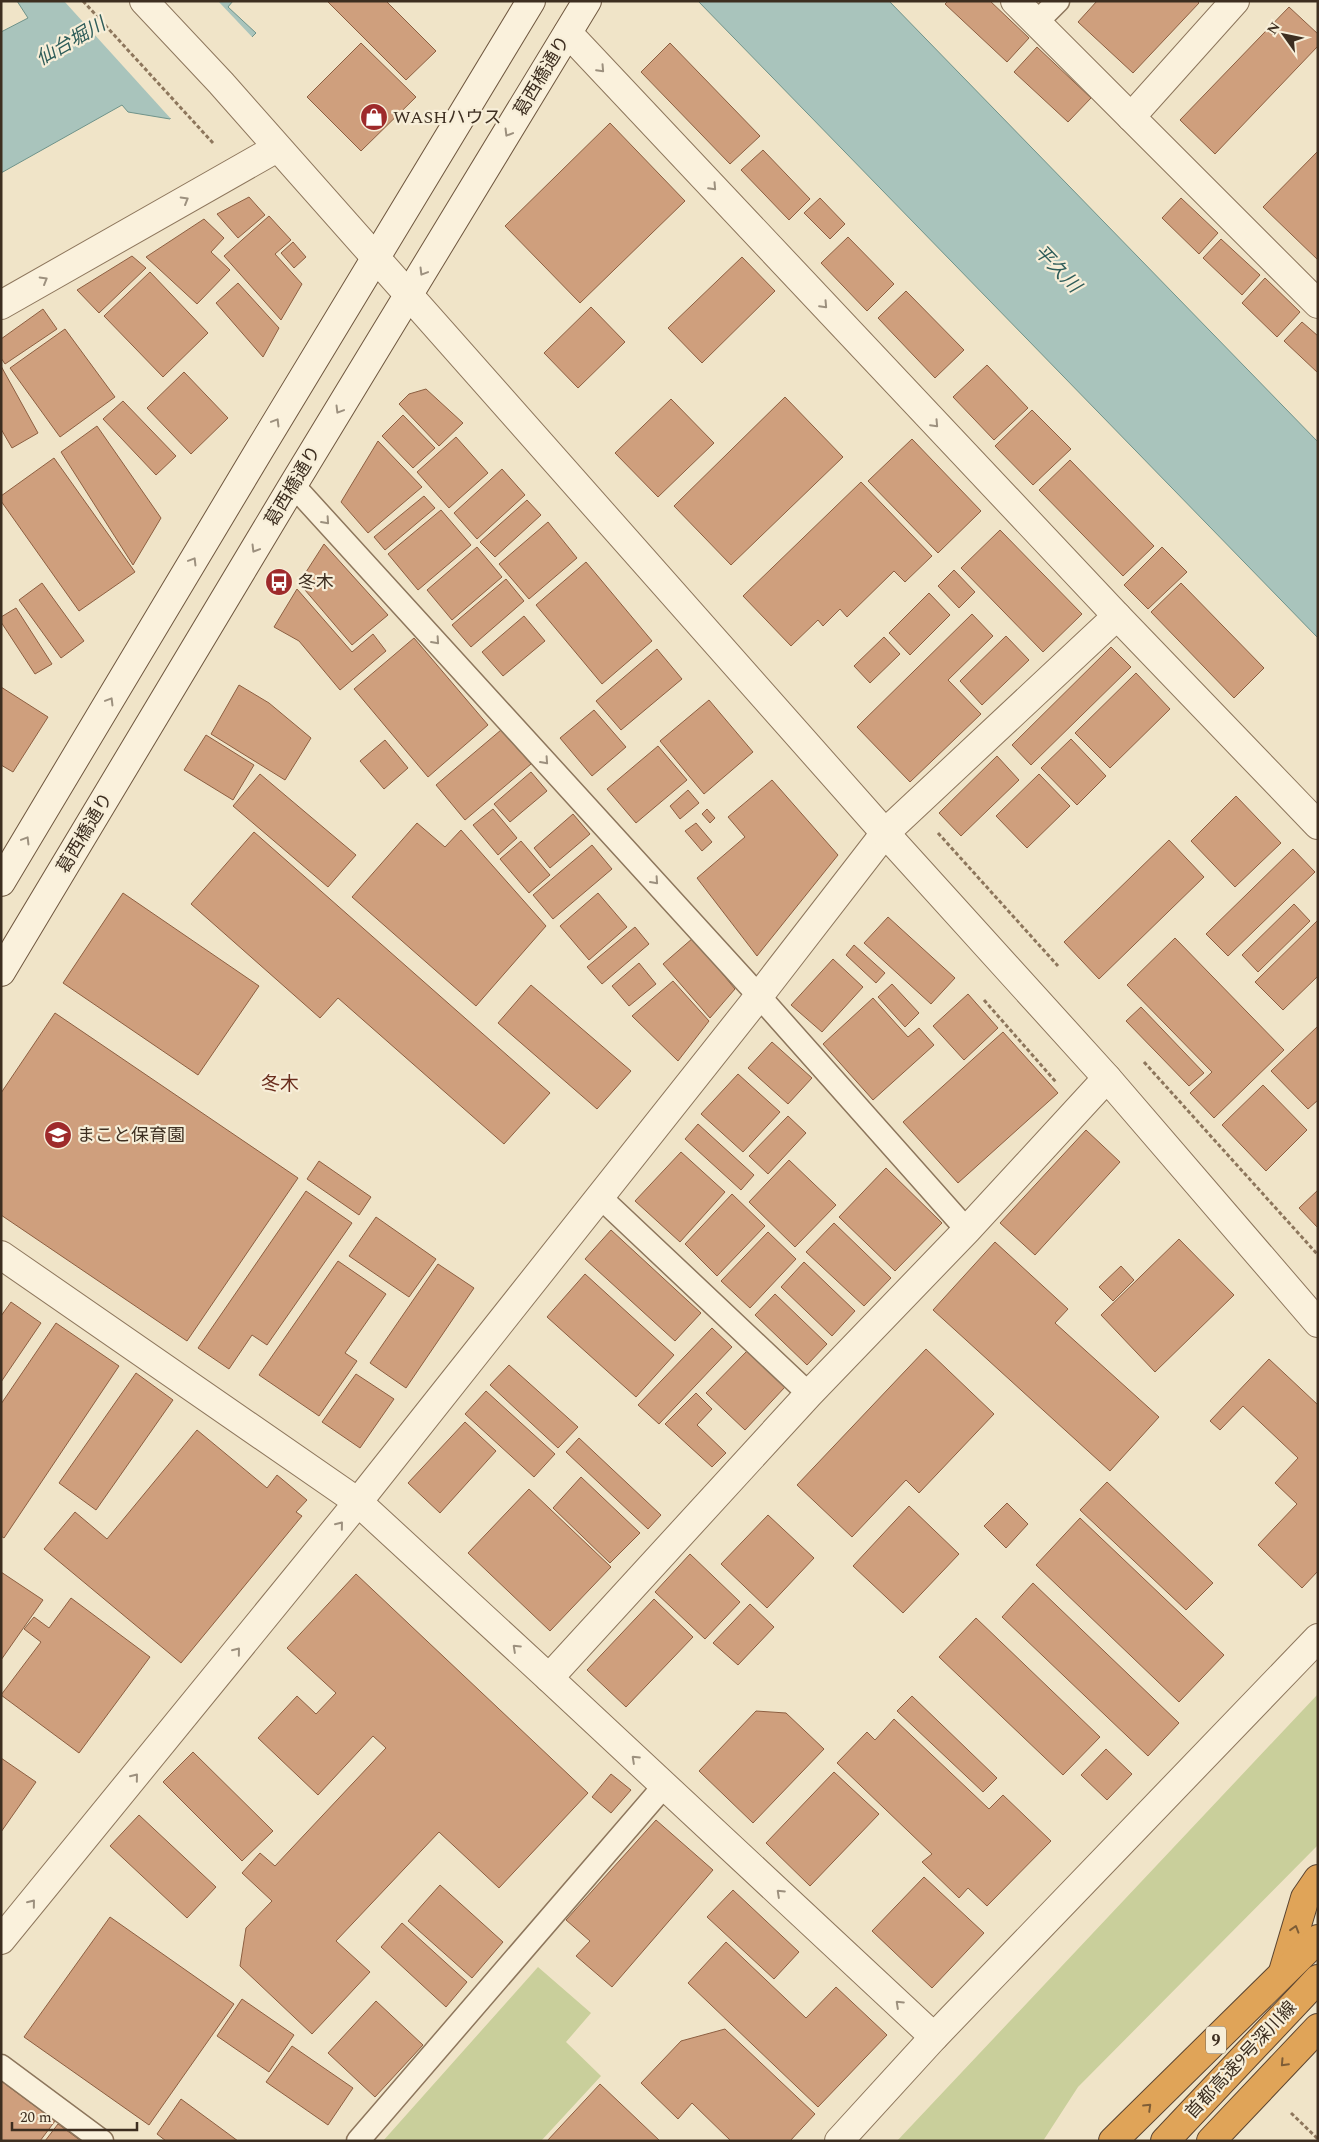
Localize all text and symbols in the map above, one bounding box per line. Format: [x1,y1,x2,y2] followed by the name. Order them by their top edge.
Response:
[31,9,113,74] water label: 仙台堀川
[1259,10,1309,60] north arrow
[1262,18,1285,39] text: N
[507,30,577,122] street label: 葛西橋通り
[595,63,604,72] one-way arrow
[359,102,389,132] shop icon: WASHハウス
[393,104,502,131] place label: WASHハウス
[504,127,514,136] one-way arrow
[707,182,716,191] one-way arrow
[180,197,189,207] one-way arrow
[1027,238,1089,301] water label: 平久川
[420,266,430,275] one-way arrow
[38,277,47,287] one-way arrow
[818,300,827,309] one-way arrow
[335,405,345,414] one-way arrow
[270,418,280,427] one-way arrow
[929,418,938,427] one-way arrow
[258,440,328,532] street label: 葛西橋通り
[320,515,329,524] one-way arrow
[251,544,261,553] one-way arrow
[186,558,196,567] one-way arrow
[264,567,294,597] bus stop icon: 冬木
[298,569,334,596] place label: 冬木
[430,636,439,645] one-way arrow
[103,697,113,706] one-way arrow
[539,756,548,765] one-way arrow
[50,787,120,879] street label: 葛西橋通り
[20,837,30,846] one-way arrow
[649,876,658,885] one-way arrow
[261,1070,299,1099] district label: 冬木
[43,1120,73,1150] school or university icon: まこと保育園
[77,1122,185,1149] place label: まこと保育園
[334,1521,343,1530] one-way arrow
[513,1645,522,1654] one-way arrow
[232,1647,241,1656] one-way arrow
[632,1756,641,1765] one-way arrow
[129,1773,138,1782] one-way arrow
[776,1890,785,1899] one-way arrow
[26,1899,35,1908] one-way arrow
[1290,1925,1300,1934] one-way arrow
[1179,1995,1303,2125] street label: 首都高速9号深川線
[895,2001,904,2010] one-way arrow
[1206,2026,1226,2054] road number: 9
[1281,2058,1290,2067] one-way arrow
[12,2100,138,2132] scale bar
[1142,2103,1151,2112] one-way arrow
[20,2106,52,2129] text: 20 m

